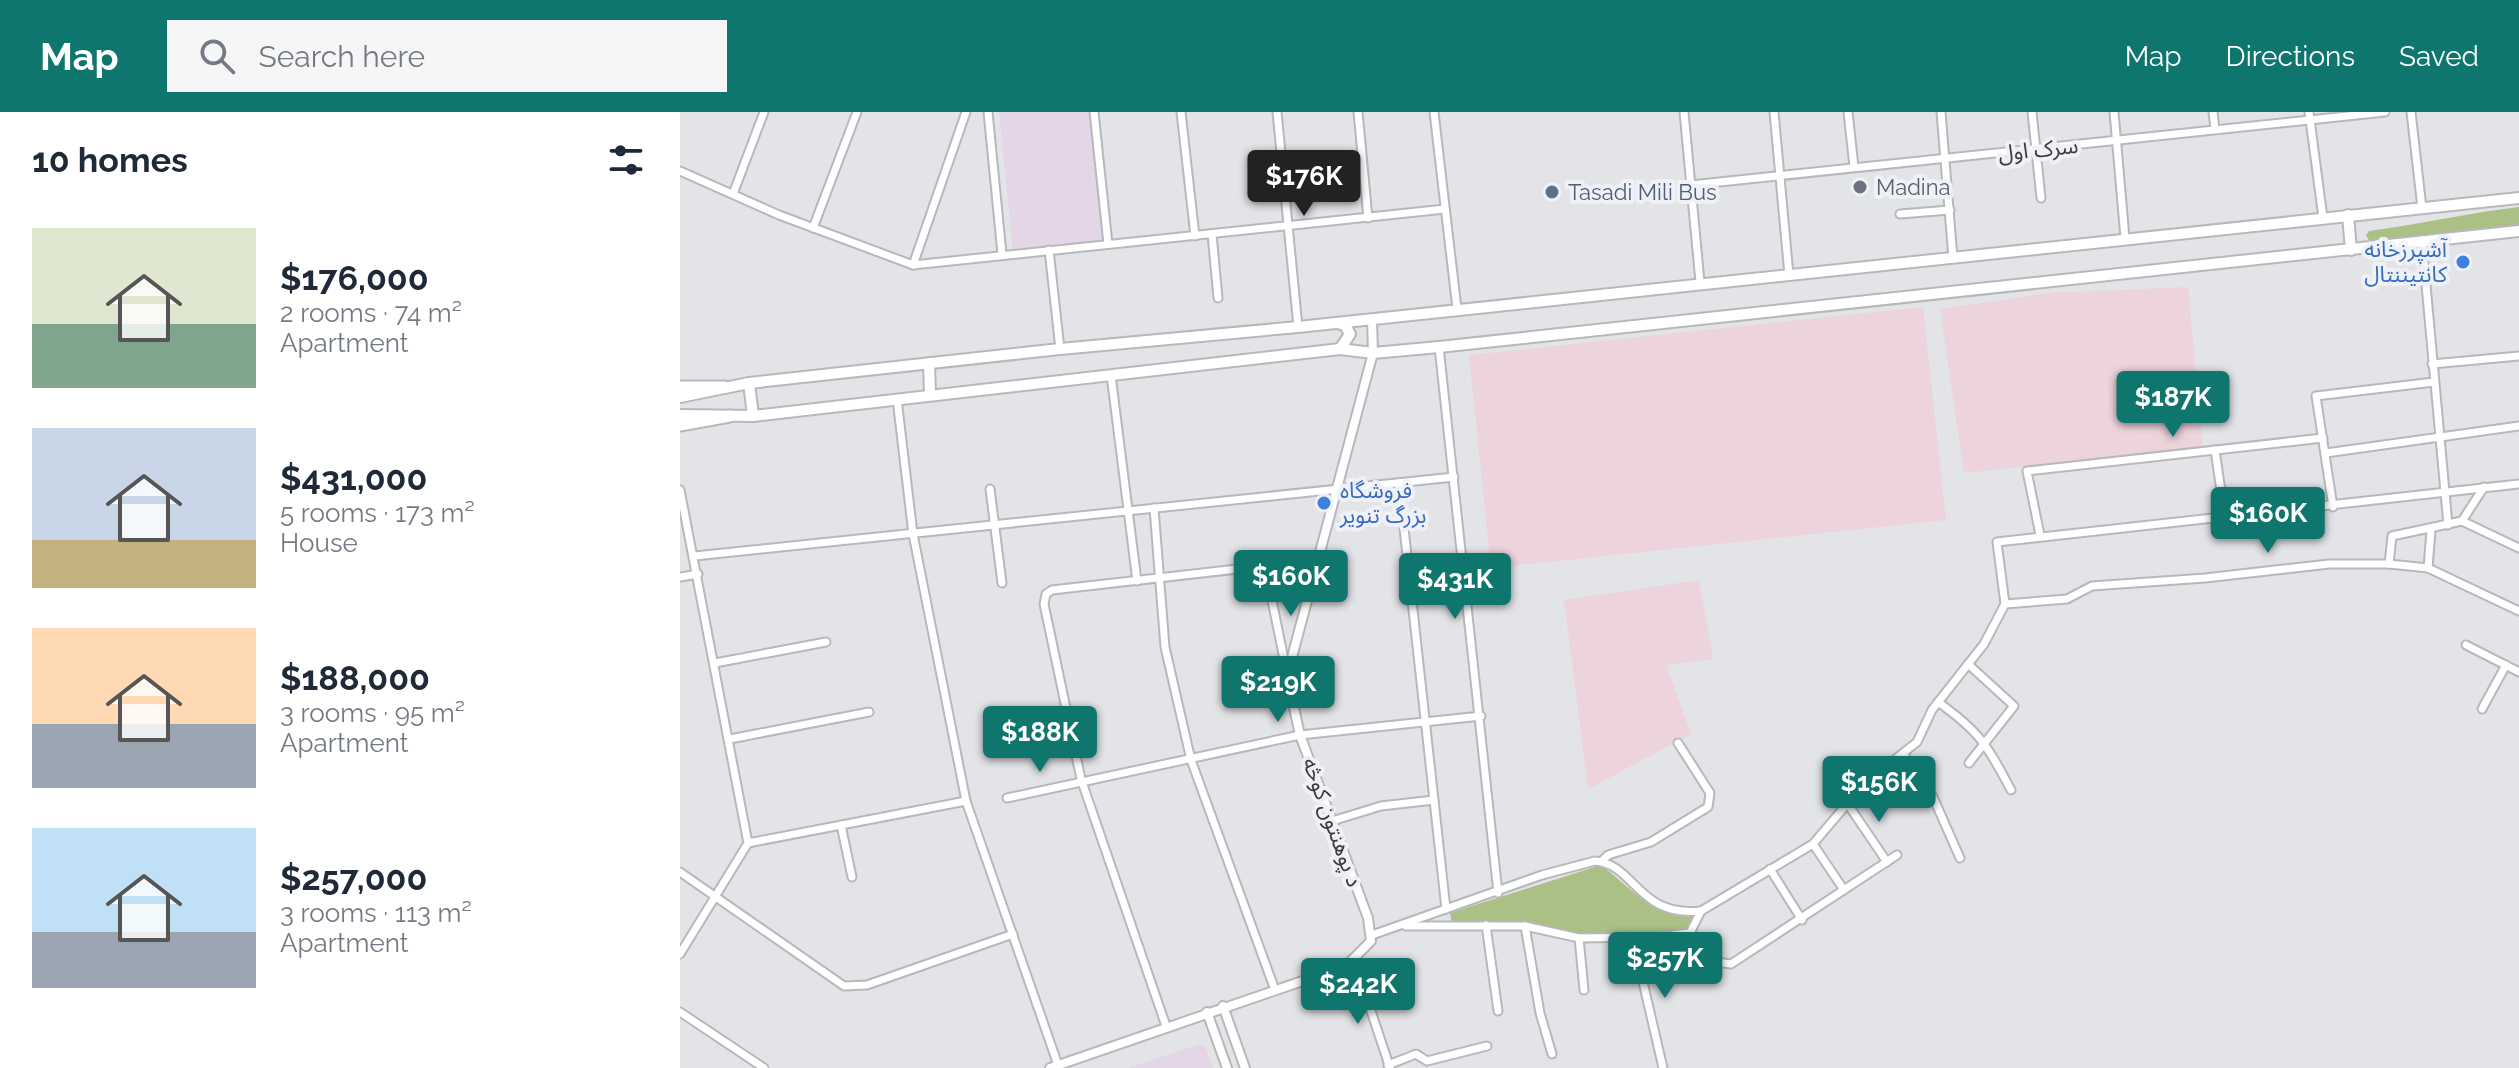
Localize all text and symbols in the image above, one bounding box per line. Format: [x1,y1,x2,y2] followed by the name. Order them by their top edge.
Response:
[167,20,727,92] search box
[40,34,119,79] text: Map
[195,34,239,78] icon: search
[259,39,425,74] text: Search here
[2125,40,2182,73] text: Map
[2226,40,2355,73] text: Directions
[2399,40,2479,73] text: Saved
[1997,132,2079,166] street label: سرک‌ اول
[604,138,648,182] icon: filters
[32,140,188,180] text: 10 homes
[1248,150,1360,218] pin: $176K
[1265,161,1343,191] text: $176K
[1876,174,1950,200] place label: Madina
[1851,178,1869,196] marker: Madina
[1568,179,1717,205] place label: Tasadi Mili Bus
[1543,183,1561,201] marker: Tasadi Mili Bus
[2364,236,2449,287] place label: آشپرزخانه کانتیننتال
[2454,253,2472,271] marker: آشپرزخانه کانتیننتال
[280,258,429,298] text: $176,000
[96,260,192,356] icon: home
[280,298,462,328] text: 2 rooms · 74 m²
[280,328,409,358] text: Apartment
[2117,371,2229,439] pin: $187K
[2134,382,2212,412] text: $187K
[280,458,427,498] text: $431,000
[96,460,192,556] icon: home
[1339,477,1427,529] place label: فروشگاه بزرگ تنویر
[2212,487,2324,555] pin: $160K
[1315,494,1333,512] marker: فروشگاه بزرگ تنویر
[280,498,474,528] text: 5 rooms · 173 m²
[2229,498,2307,528] text: $160K
[280,528,358,558] text: House
[1235,550,1347,618] pin: $160K
[1399,553,1511,621] pin: $431K
[1252,561,1330,591] text: $160K
[1417,564,1493,594] text: $431K
[1222,656,1334,724] pin: $219K
[280,658,430,698] text: $188,000
[96,660,192,756] icon: home
[1240,667,1316,697] text: $219K
[280,698,465,728] text: 3 rooms · 95 m²
[984,706,1096,774] pin: $188K
[1001,717,1079,747] text: $188K
[280,728,409,758] text: Apartment
[1296,754,1368,891] street label: د پوهنتون کوڅه
[1823,756,1935,824] pin: $156K
[1841,767,1917,797] text: $156K
[280,858,427,898] text: $257,000
[96,860,192,956] icon: home
[280,898,472,928] text: 3 rooms · 113 m²
[280,928,409,958] text: Apartment
[1609,932,1721,1000] pin: $257K
[1626,943,1704,973] text: $257K
[1302,958,1414,1026] pin: $242K
[1319,969,1397,999] text: $242K

